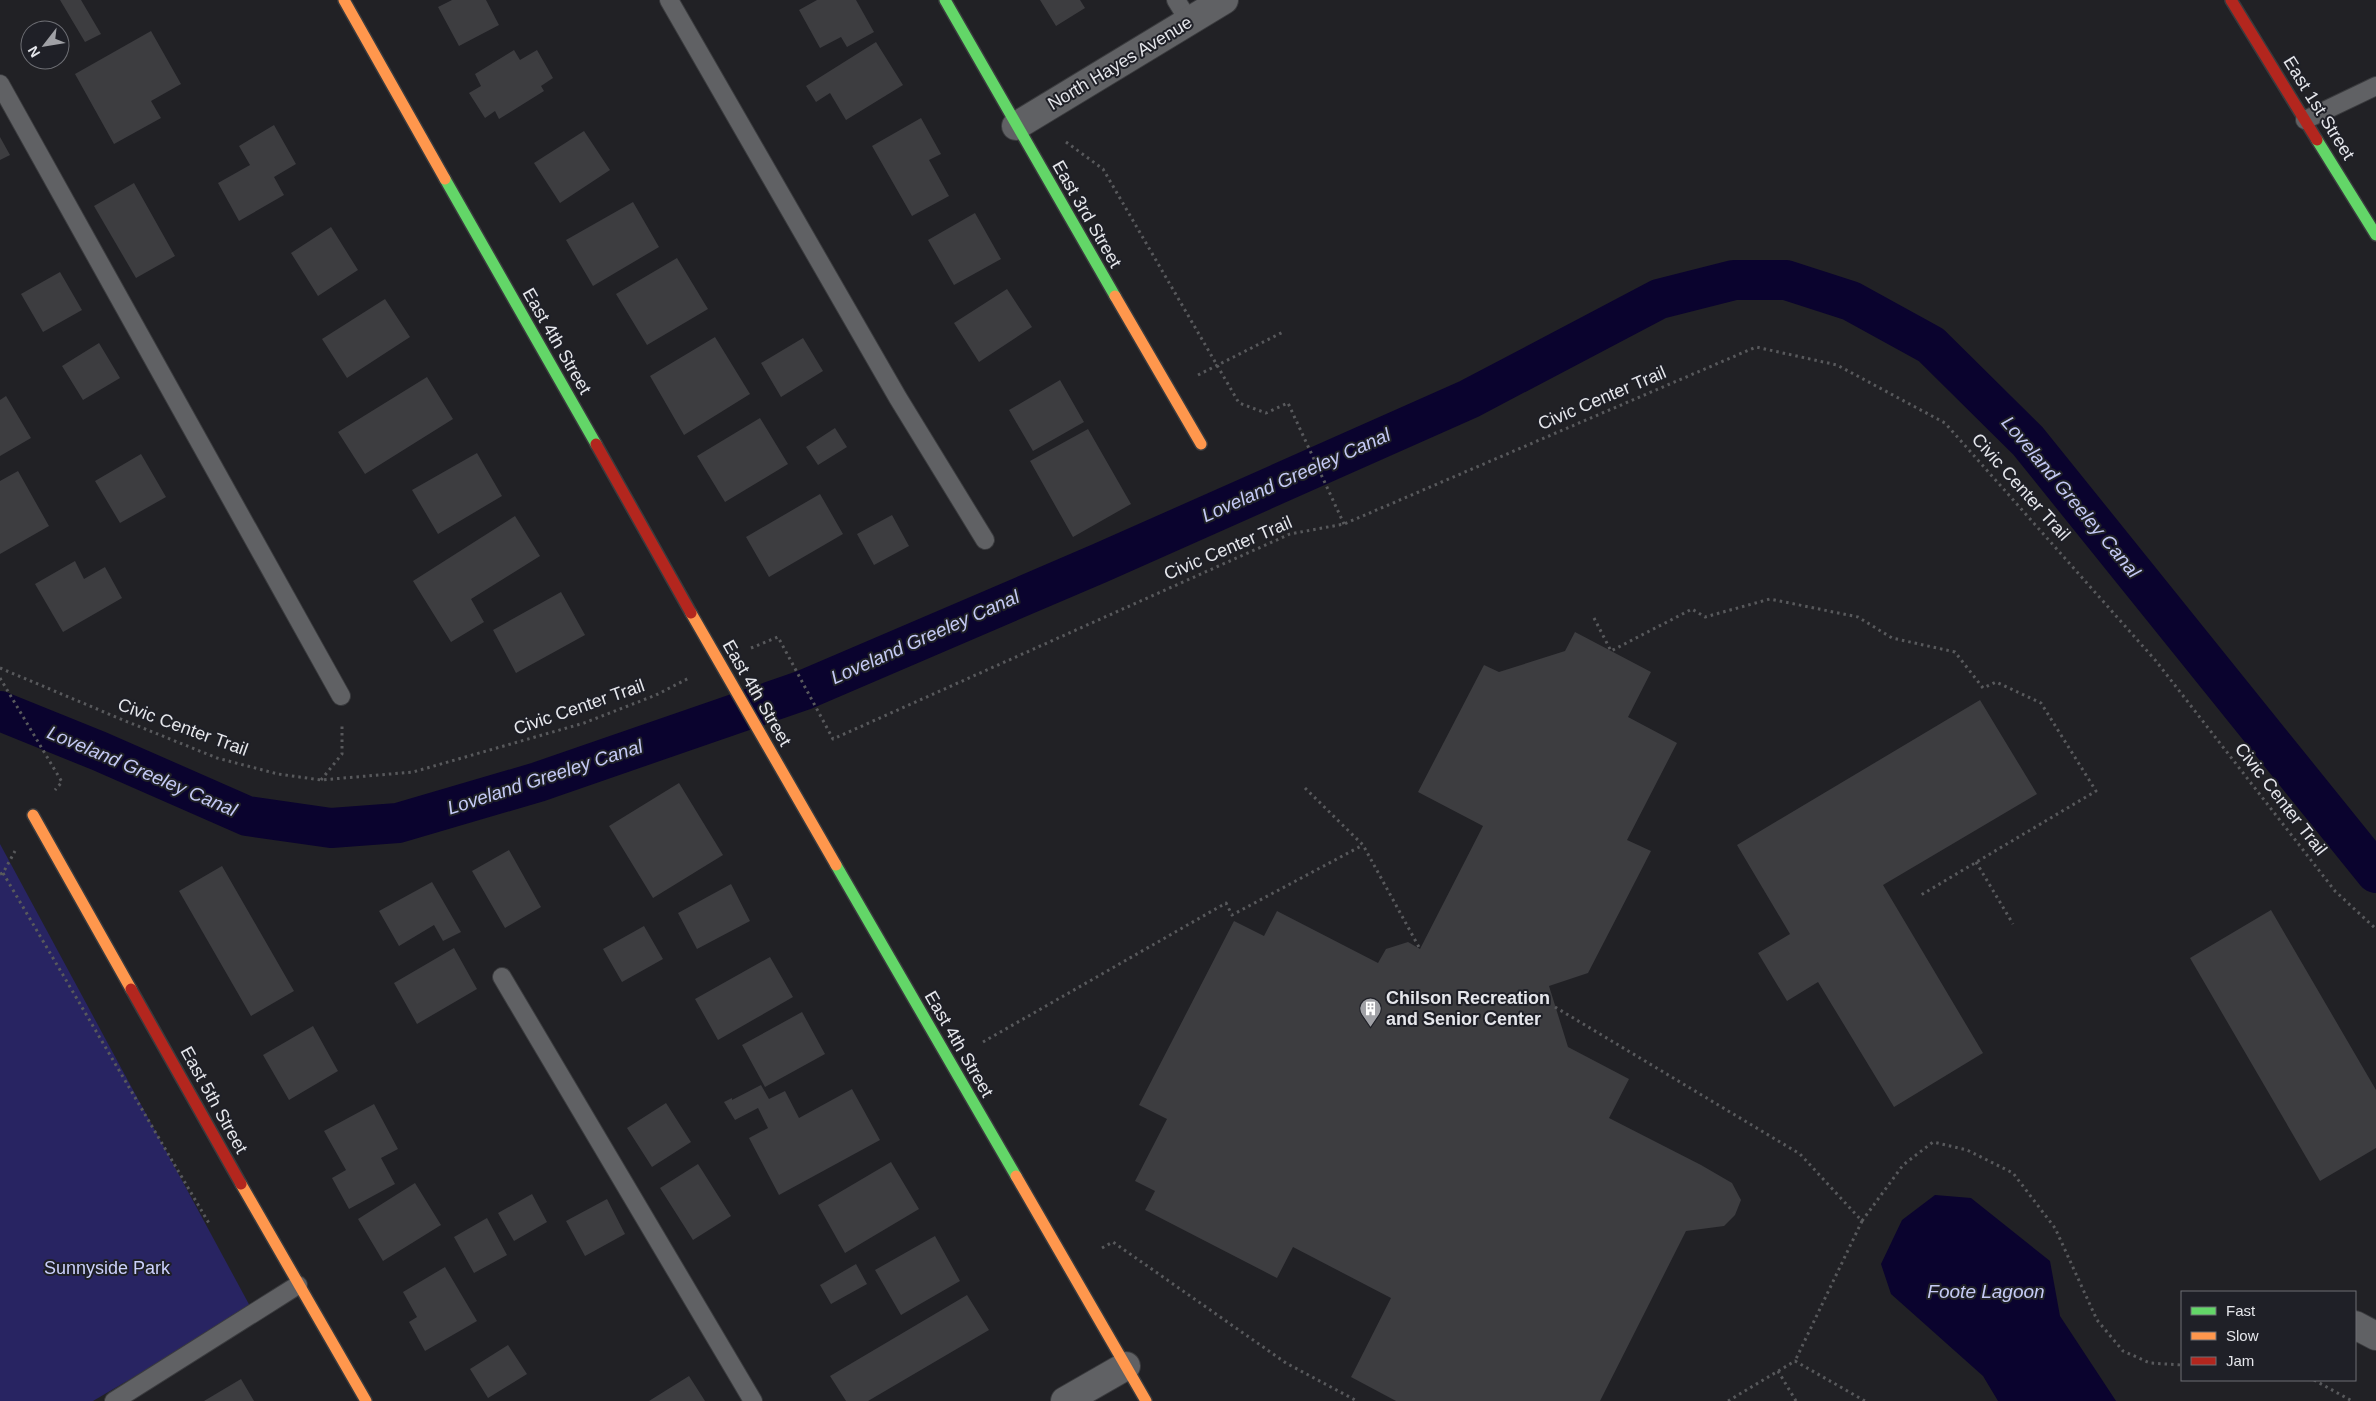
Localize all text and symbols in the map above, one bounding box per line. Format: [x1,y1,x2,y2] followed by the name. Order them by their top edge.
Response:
[1044,12,1196,114] street label: North Hayes Avenue
[20,20,70,70] north arrow
[24,43,43,60] text: N
[2279,53,2359,163] street label: East 1st Street
[1048,157,1126,271] street label: East 3rd Street
[519,284,595,398] street label: East 4th Street
[1535,362,1669,434] street label: Civic Center Trail
[1997,412,2145,582] water label: Loveland Greeley Canal
[1199,424,1394,526] water label: Loveland Greeley Canal
[1968,429,2074,545] street label: Civic Center Trail
[1161,512,1295,584] street label: Civic Center Trail
[828,586,1023,688] water label: Loveland Greeley Canal
[719,636,795,750] street label: East 4th Street
[511,675,647,739] street label: Civic Center Trail
[115,694,251,760] street label: Civic Center Trail
[44,722,241,821] water label: Loveland Greeley Canal
[445,735,646,818] water label: Loveland Greeley Canal
[2231,739,2331,859] street label: Civic Center Trail
[921,987,997,1101] street label: East 4th Street
[1386,988,1550,1029] place label: Chilson Recreation and Senior Center
[1358,996,1382,1027] building icon: Chilson Recreation and Senior Center
[176,1043,252,1157] street label: East 5th Street
[44,1258,171,1278] park label: Sunnyside Park
[1927,1281,2045,1302] water label: Foote Lagoon
[2181,1291,2356,1381] legend
[2226,1302,2256,1319] text: Fast
[2226,1327,2259,1344] text: Slow
[2226,1352,2254,1369] text: Jam

